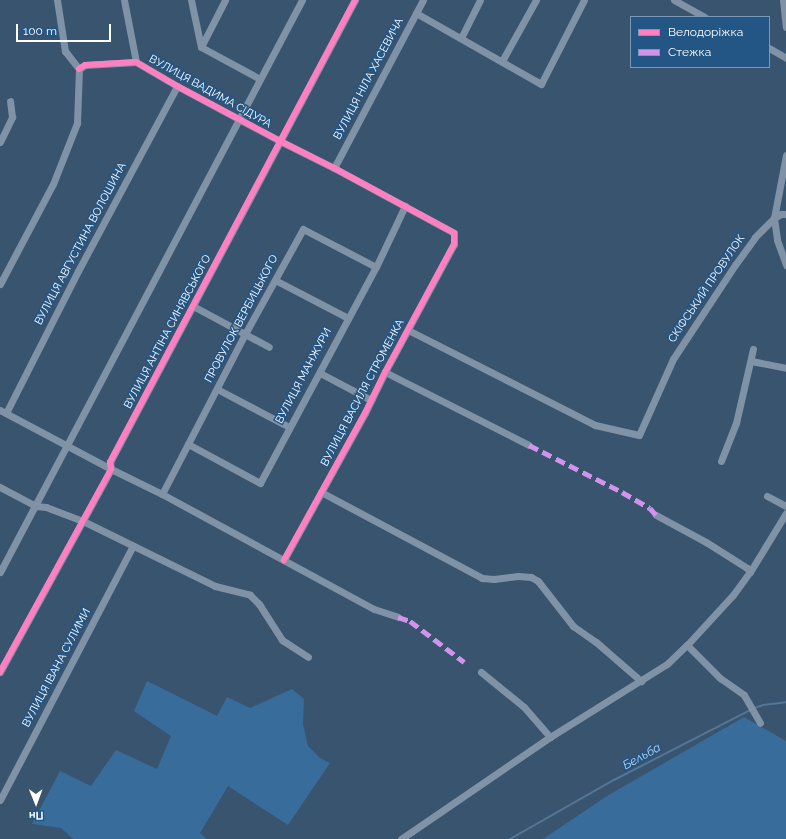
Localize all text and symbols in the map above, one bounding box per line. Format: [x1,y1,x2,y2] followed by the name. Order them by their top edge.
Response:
[18,16,113,42] scale bar
[331,16,407,142] street label: ВУЛИЦЯ НІЛА ХАСЕВИЧА
[630,16,770,68] legend
[23,24,57,38] text: 100 m
[668,25,743,39] text: Велодоріжка
[668,45,711,59] text: Стежка
[146,53,274,131] street label: ВУЛИЦЯ ВАДИМА СІДУРА
[32,160,130,328] street label: ВУЛИЦЯ АВГУСТИНА ВОЛОШИНА
[666,233,748,345] street label: СКІФСЬКИЙ ПРОВУЛОК
[122,253,214,411] street label: ВУЛИЦЯ АНТІНА СИНЯВСЬКОГО
[203,253,281,385] street label: ПРОВУЛОК ВЕРБИЦЬКОГО
[319,317,407,469] street label: ВУЛИЦЯ ВАСИЛЯ СТРОМЕНКА
[273,326,335,426] street label: ВУЛИЦЯ МАНЖУРИ
[20,606,94,730] street label: ВУЛИЦЯ ІВАНА СУЛИМИ
[620,741,664,773] water label: Бельба
[16,783,56,823] north arrow
[29,809,44,822] text: Пн

